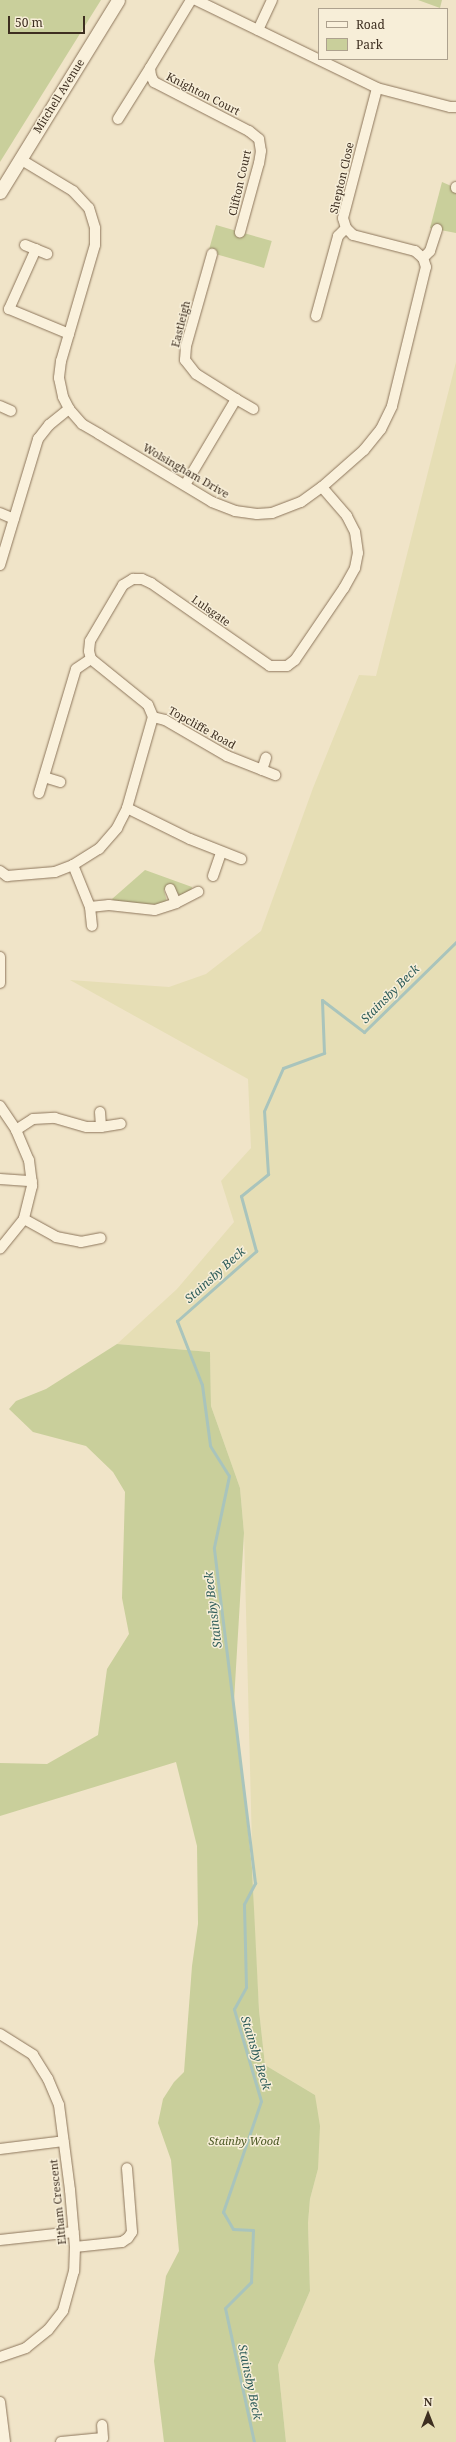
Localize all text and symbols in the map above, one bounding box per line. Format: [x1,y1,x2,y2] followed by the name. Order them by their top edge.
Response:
[10,8,87,34] scale bar
[318,8,448,60] legend
[15,14,43,31] text: 50 m
[356,16,385,33] text: Road
[356,36,383,53] text: Park
[31,56,87,136] street label: Mitchell Avenue
[164,70,242,118] street label: Knighton Court
[327,141,357,215] street label: Shepton Close
[226,149,254,217] street label: Clifton Court
[169,299,193,349] street label: Eastleigh
[140,441,232,501] street label: Wolsingham Drive
[189,593,233,629] street label: Lulsgate
[166,704,238,752] street label: Topcliffe Road
[358,962,422,1026] water label: Stainsby Beck
[182,1244,248,1306] water label: Stainsby Beck
[201,1571,225,1649] water label: Stainsby Beck
[238,2014,274,2092] water label: Stainsby Beck
[209,2134,279,2148] park label: Stainby Wood
[47,2159,69,2245] street label: Eltham Crescent
[235,2343,265,2421] water label: Stainsby Beck
[408,2394,448,2434] north arrow
[424,2394,432,2409] text: N

